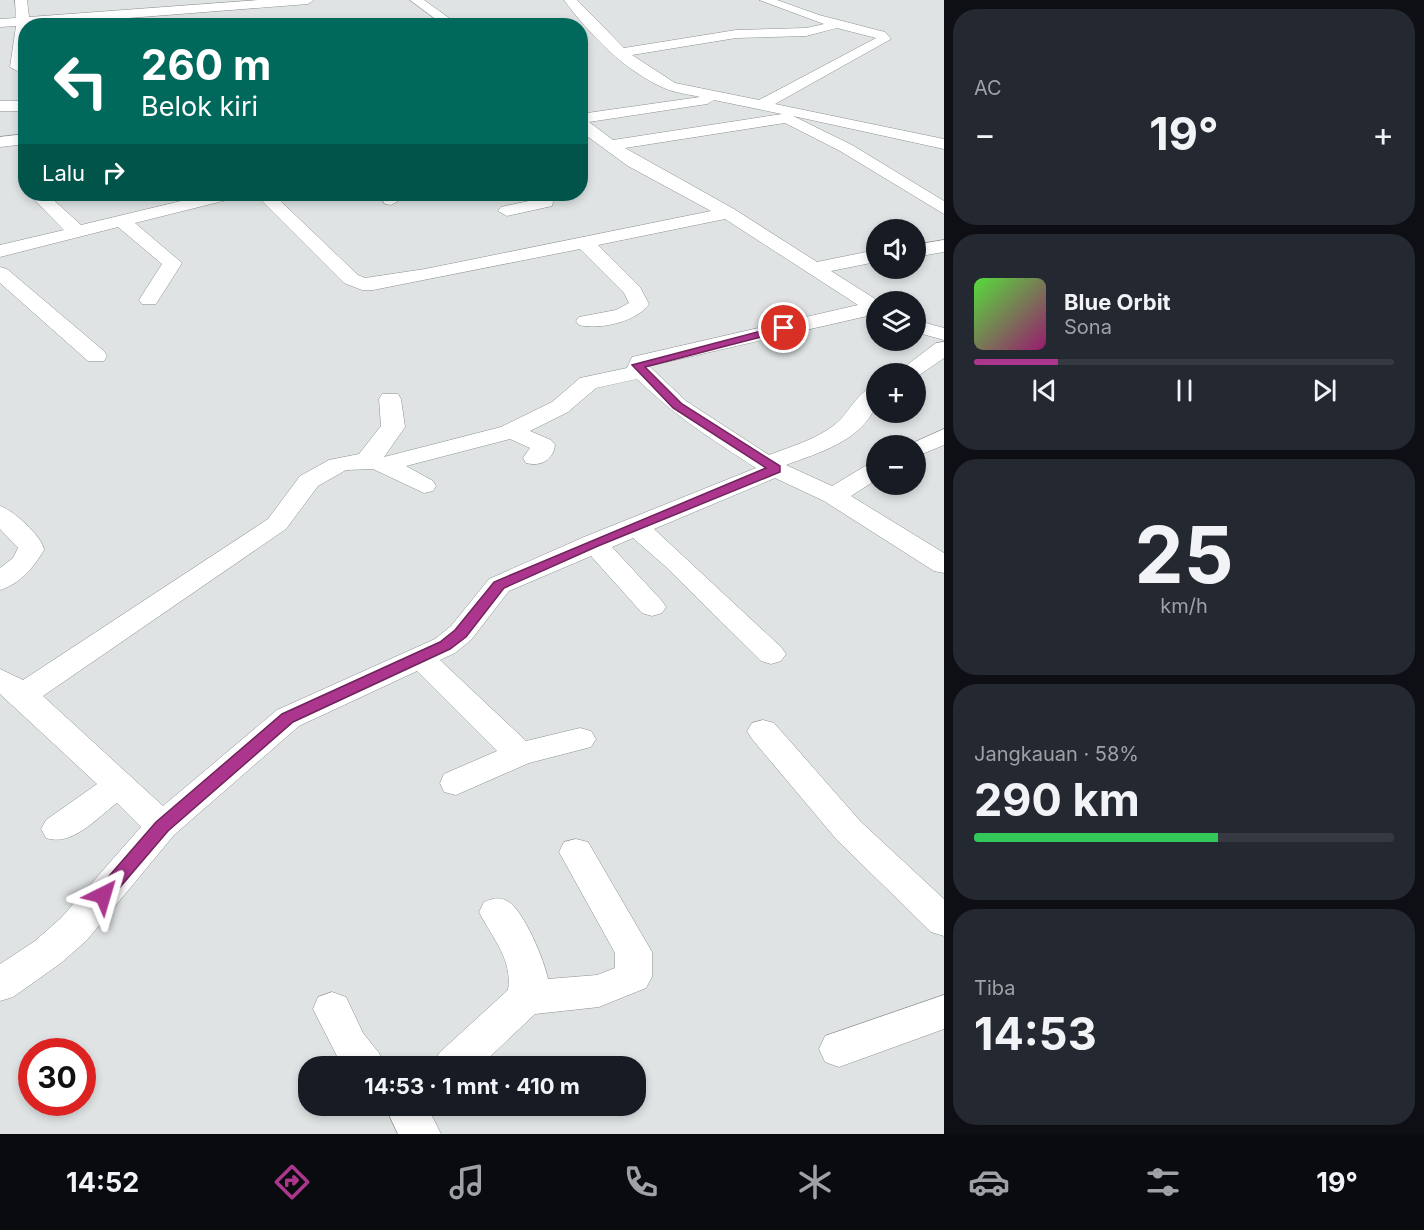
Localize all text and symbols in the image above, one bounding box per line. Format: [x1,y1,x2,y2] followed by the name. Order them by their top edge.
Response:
[141,39,271,90] text: 260 m
[42,42,120,120] icon: left
[974,76,1002,100] text: AC
[141,90,258,123] text: Belok kiri
[1149,106,1219,161] text: 19°
[974,114,996,154] text: −
[1372,114,1394,154] text: +
[97,156,130,189] icon: right
[42,160,85,186] text: Lalu
[866,219,926,495] map controls
[866,219,926,279] button: sound
[1064,289,1171,315] text: Blue Orbit
[866,291,926,351] button: layers
[758,302,809,353] pin
[767,311,800,344] icon: arrive
[1064,315,1112,339] text: Sona
[866,363,926,423] button: +
[1028,374,1061,407] icon: previous
[1168,374,1201,407] icon: pause
[1308,374,1341,407] icon: next
[866,435,926,495] button: −
[1135,507,1234,602] text: 25
[1160,594,1208,618] text: km/h
[974,742,1139,766] text: Jangkauan · 58%
[974,772,1140,827] text: 290 km
[71,863,135,927] position arrow
[974,976,1015,1000] text: Tiba
[974,1006,1097,1061] text: 14:53
[18,1038,96,1116] speed limit sign: 30
[364,1073,580,1099] text: 14:53 · 1 mnt · 410 m
[271,1161,313,1203] icon: directions
[446,1161,488,1203] icon: music
[620,1161,662,1203] icon: phone
[794,1161,836,1203] icon: climate
[968,1161,1010,1203] icon: car
[1142,1161,1184,1203] icon: filters
[66,1166,139,1199] text: 14:52
[1316,1166,1358,1199] text: 19°

